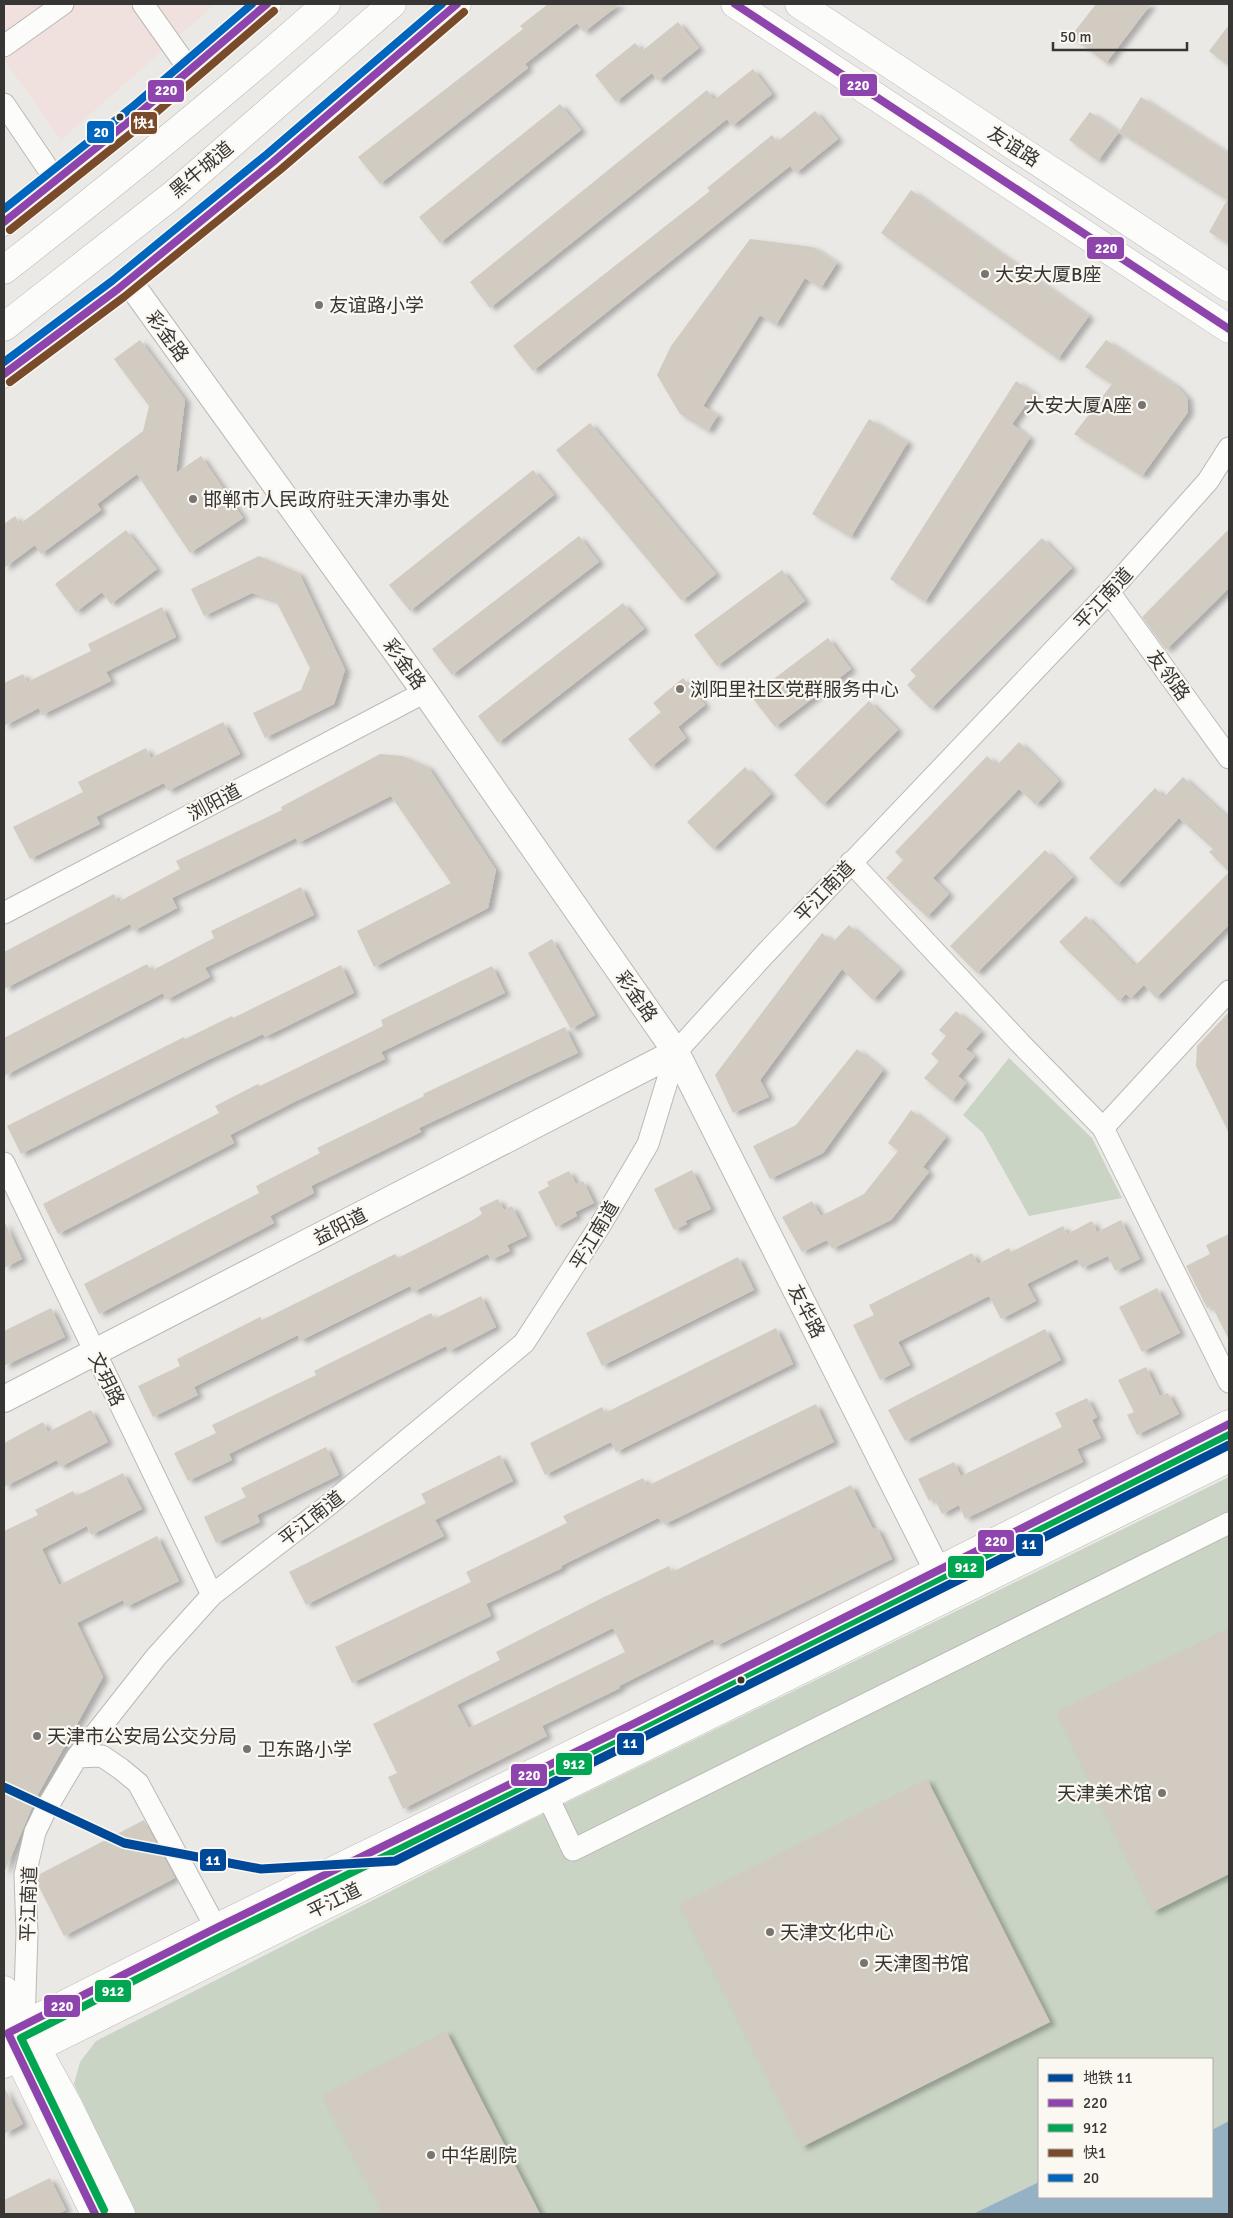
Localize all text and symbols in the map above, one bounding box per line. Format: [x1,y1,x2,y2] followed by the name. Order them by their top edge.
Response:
[1053,20,1187,52] scale bar
[1060,28,1091,46] text: 50 m
[839,73,878,97] line badge: 220
[847,77,870,94] text: 220
[147,79,185,103] line badge: 220
[155,82,178,99] text: 220
[130,111,158,135] line badge: 快1
[115,112,125,122] unlabelled marker
[133,115,155,132] text: 快1
[86,120,115,144] line badge: 20
[983,121,1044,172] street label: 友谊路
[93,124,109,141] text: 20
[165,136,238,203] street label: 黑牛城道
[1086,236,1125,260] line badge: 220
[1095,240,1118,257] text: 220
[995,263,1102,287] place label: 大安大厦B座
[979,268,991,280] marker: 大安大厦B座
[329,294,424,318] place label: 友谊路小学
[313,299,325,311] marker: 友谊路小学
[141,306,194,367] street label: 彩金路
[1025,394,1132,418] place label: 大安大厦A座
[1136,399,1148,411] marker: 大安大厦A座
[203,488,450,512] place label: 邯郸市人民政府驻天津办事处
[187,493,199,505] marker: 邯郸市人民政府驻天津办事处
[1069,563,1138,635] street label: 平江南道
[378,634,431,695] street label: 彩金路
[1142,645,1195,706] street label: 友邻路
[690,678,899,702] place label: 浏阳里社区党群服务中心
[674,683,686,695] marker: 浏阳里社区党群服务中心
[184,779,245,827] street label: 浏阳道
[790,856,860,927] street label: 平江南道
[610,966,662,1027] street label: 彩金路
[565,1197,625,1274] street label: 平江南道
[310,1203,371,1251] street label: 益阳道
[782,1281,830,1342] street label: 友华路
[83,1349,129,1410] street label: 文玥路
[274,1486,349,1552] street label: 平江南道
[977,1529,1015,1553] line badge: 220
[985,1533,1008,1550] text: 220
[1015,1533,1044,1557] line badge: 11
[1021,1536,1037,1553] text: 11
[947,1555,985,1579] line badge: 912
[955,1559,977,1576] text: 912
[736,1675,746,1685] unlabelled marker
[47,1725,237,1749] place label: 天津市公安局公交分局
[31,1730,43,1742] marker: 天津市公安局公交分局
[616,1732,645,1756] line badge: 11
[622,1735,638,1752] text: 11
[257,1738,352,1762] place label: 卫东路小学
[241,1743,253,1755] marker: 卫东路小学
[555,1752,593,1776] line badge: 912
[563,1756,585,1773] text: 912
[510,1763,548,1787] line badge: 220
[518,1767,541,1784] text: 220
[1057,1782,1152,1806] place label: 天津美术馆
[1156,1787,1168,1799] marker: 天津美术馆
[199,1848,227,1872] line badge: 11
[205,1852,221,1869] text: 11
[16,1866,42,1942] street label: 平江南道
[304,1878,365,1924] street label: 平江道
[780,1921,894,1945] place label: 天津文化中心
[764,1926,776,1938] marker: 天津文化中心
[874,1952,969,1976] place label: 天津图书馆
[858,1957,870,1969] marker: 天津图书馆
[94,1979,132,2003] line badge: 912
[102,1983,124,2000] text: 912
[43,1994,81,2018] line badge: 220
[51,1998,74,2015] text: 220
[1038,2058,1213,2198] legend
[1083,2069,1133,2087] text: 地铁 11
[1083,2094,1107,2112] text: 220
[1083,2119,1107,2137] text: 912
[441,2144,517,2168] place label: 中华剧院
[1083,2144,1106,2162] text: 快1
[425,2149,437,2161] marker: 中华剧院
[1083,2169,1099,2187] text: 20

